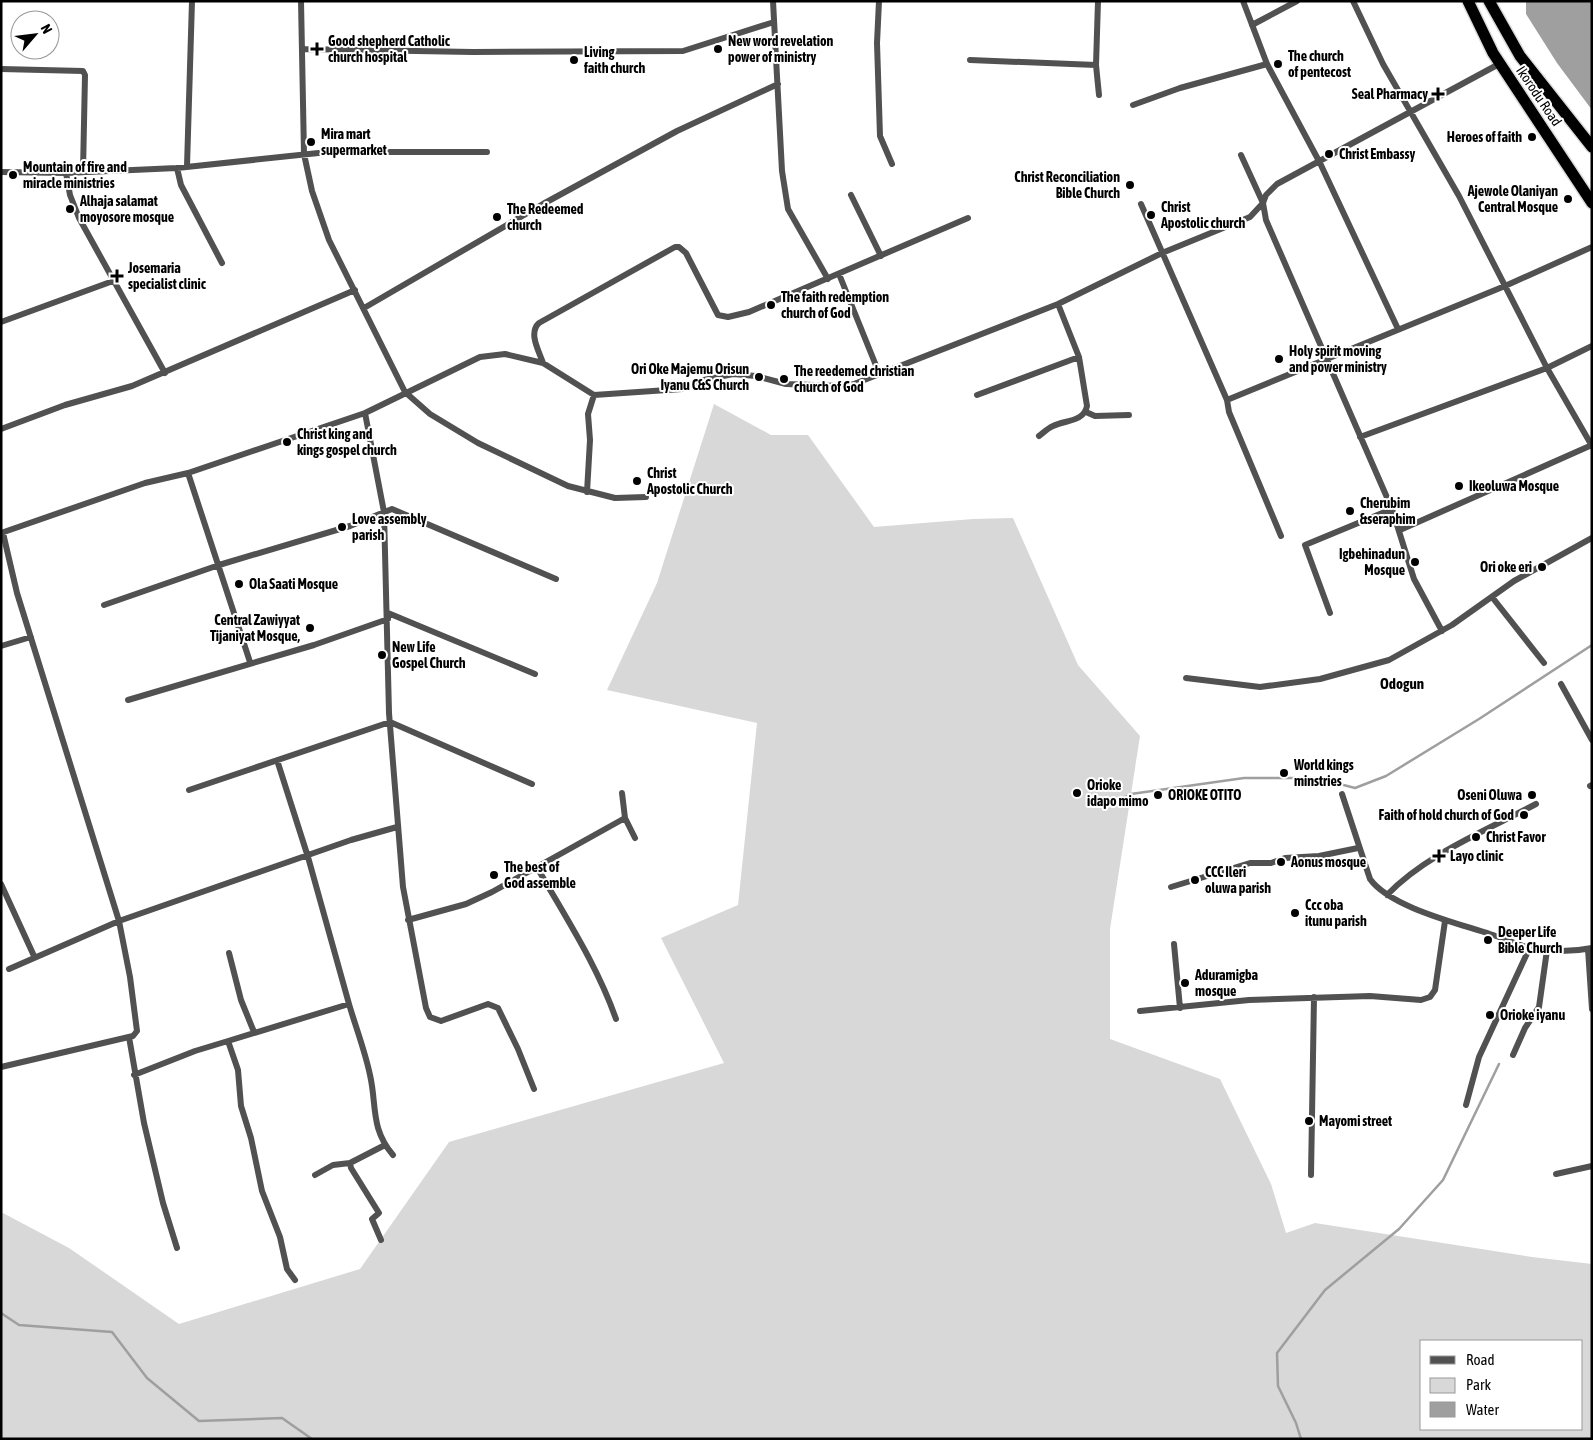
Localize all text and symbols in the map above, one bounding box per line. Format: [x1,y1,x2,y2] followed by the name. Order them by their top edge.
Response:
[10,10,60,60] north arrow
[37,21,55,36] text: N
[328,33,451,65] place label: Good shepherd Catholic church hospital
[728,33,834,65] place label: New word revelation power of ministry
[310,42,324,56] marker: Good shepherd Catholic church hospital
[712,43,724,55] marker: New word revelation power of ministry
[583,44,645,76] place label: Living faith church
[1288,48,1351,80] place label: The church of pentecost
[568,54,580,66] marker: Living faith church
[1272,58,1284,70] marker: The church of pentecost
[1513,63,1565,129] street label: Ikorodu Road
[1352,86,1428,102] place label: Seal Pharmacy
[1432,88,1444,100] marker: Seal Pharmacy
[321,126,387,158] place label: Mira mart supermarket
[1447,129,1522,145] place label: Heroes of faith
[1526,131,1538,143] marker: Heroes of faith
[305,136,317,148] marker: Mira mart supermarket
[1339,146,1415,162] place label: Christ Embassy
[1323,148,1335,160] marker: Christ Embassy
[23,159,127,191] place label: Mountain of fire and miracle ministries
[7,169,19,181] marker: Mountain of fire and miracle ministries
[1014,169,1120,201] place label: Christ Reconciliation Bible Church
[1124,179,1136,191] marker: Christ Reconciliation Bible Church
[1467,183,1558,215] place label: Ajewole Olaniyan Central Mosque
[79,193,174,225] place label: Alhaja salamat moyosore mosque
[1562,193,1574,205] marker: Ajewole Olaniyan Central Mosque
[1160,199,1246,231] place label: Christ Apostolic church
[507,201,584,233] place label: The Redeemed church
[64,203,76,215] marker: Alhaja salamat moyosore mosque
[1145,209,1157,221] marker: Christ Apostolic church
[491,211,503,223] marker: The Redeemed church
[127,260,207,292] place label: Josemaria specialist clinic
[110,269,124,283] marker: Josemaria specialist clinic
[781,289,889,321] place label: The faith redemption church of God
[765,299,777,311] marker: The faith redemption church of God
[1289,343,1387,375] place label: Holy spirit moving and power ministry
[1273,353,1285,365] marker: Holy spirit moving and power ministry
[631,361,749,393] place label: Ori Oke Majemu Orisun Iyanu C&S Church
[794,363,915,395] place label: The reedemed christian church of God
[753,371,765,383] marker: Ori Oke Majemu Orisun Iyanu C&S Church
[778,373,790,385] marker: The reedemed christian church of God
[297,426,397,458] place label: Christ king and kings gospel church
[281,436,293,448] marker: Christ king and kings gospel church
[646,465,733,497] place label: Christ Apostolic Church
[631,475,643,487] marker: Christ Apostolic Church
[1469,478,1559,494] place label: Ikeoluwa Mosque
[1453,480,1465,492] marker: Ikeoluwa Mosque
[1360,495,1416,527] place label: Cherubim &seraphim
[1344,505,1356,517] marker: Cherubim &seraphim
[352,511,427,543] place label: Love assembly parish
[336,521,348,533] marker: Love assembly parish
[1339,546,1405,578] place label: Igbehinadun Mosque
[1409,556,1421,568] marker: Igbehinadun Mosque
[1480,559,1532,575] place label: Ori oke eri
[1536,561,1548,573] marker: Ori oke eri
[249,576,338,592] place label: Ola Saati Mosque
[233,578,245,590] marker: Ola Saati Mosque
[210,612,301,644] place label: Central Zawiyyat Tijaniyat Mosque,
[304,622,316,634] marker: Central Zawiyyat Tijaniyat Mosque,
[392,639,466,671] place label: New Life Gospel Church
[376,649,388,661] marker: New Life Gospel Church
[1380,675,1424,692] district label: Odogun
[1293,757,1354,789] place label: World kings minstries
[1278,767,1290,779] marker: World kings minstries
[1087,777,1149,809] place label: Orioke idapo mimo
[1071,787,1083,799] marker: Orioke idapo mimo
[1168,787,1241,803] place label: ORIOKE OTITO
[1457,787,1522,803] place label: Oseni Oluwa
[1152,789,1164,801] marker: ORIOKE OTITO
[1526,789,1538,801] marker: Oseni Oluwa
[1379,807,1514,823] place label: Faith of hold church of God
[1518,809,1530,821] marker: Faith of hold church of God
[1486,829,1546,845] place label: Christ Favor
[1470,831,1482,843] marker: Christ Favor
[1450,848,1504,864] place label: Layo clinic
[1432,849,1446,863] marker: Layo clinic
[1290,854,1366,870] place label: Aonus mosque
[1275,856,1287,868] marker: Aonus mosque
[504,859,576,891] place label: The best of God assemble
[1205,864,1271,896] place label: CCC Ileri oluwa parish
[488,869,500,881] marker: The best of God assemble
[1189,874,1201,886] marker: CCC Ileri oluwa parish
[1305,897,1367,929] place label: Ccc oba itunu parish
[1289,907,1301,919] marker: Ccc oba itunu parish
[1498,924,1562,956] place label: Deeper Life Bible Church
[1482,934,1494,946] marker: Deeper Life Bible Church
[1194,967,1259,999] place label: Aduramigba mosque
[1179,977,1191,989] marker: Aduramigba mosque
[1500,1007,1565,1023] place label: Orioke iyanu
[1484,1009,1496,1021] marker: Orioke iyanu
[1319,1113,1392,1129] place label: Mayomi street
[1303,1115,1315,1127] marker: Mayomi street
[1420,1340,1583,1430] legend
[1466,1351,1495,1368] text: Road
[1466,1376,1491,1393] text: Park
[1466,1401,1499,1418] text: Water

